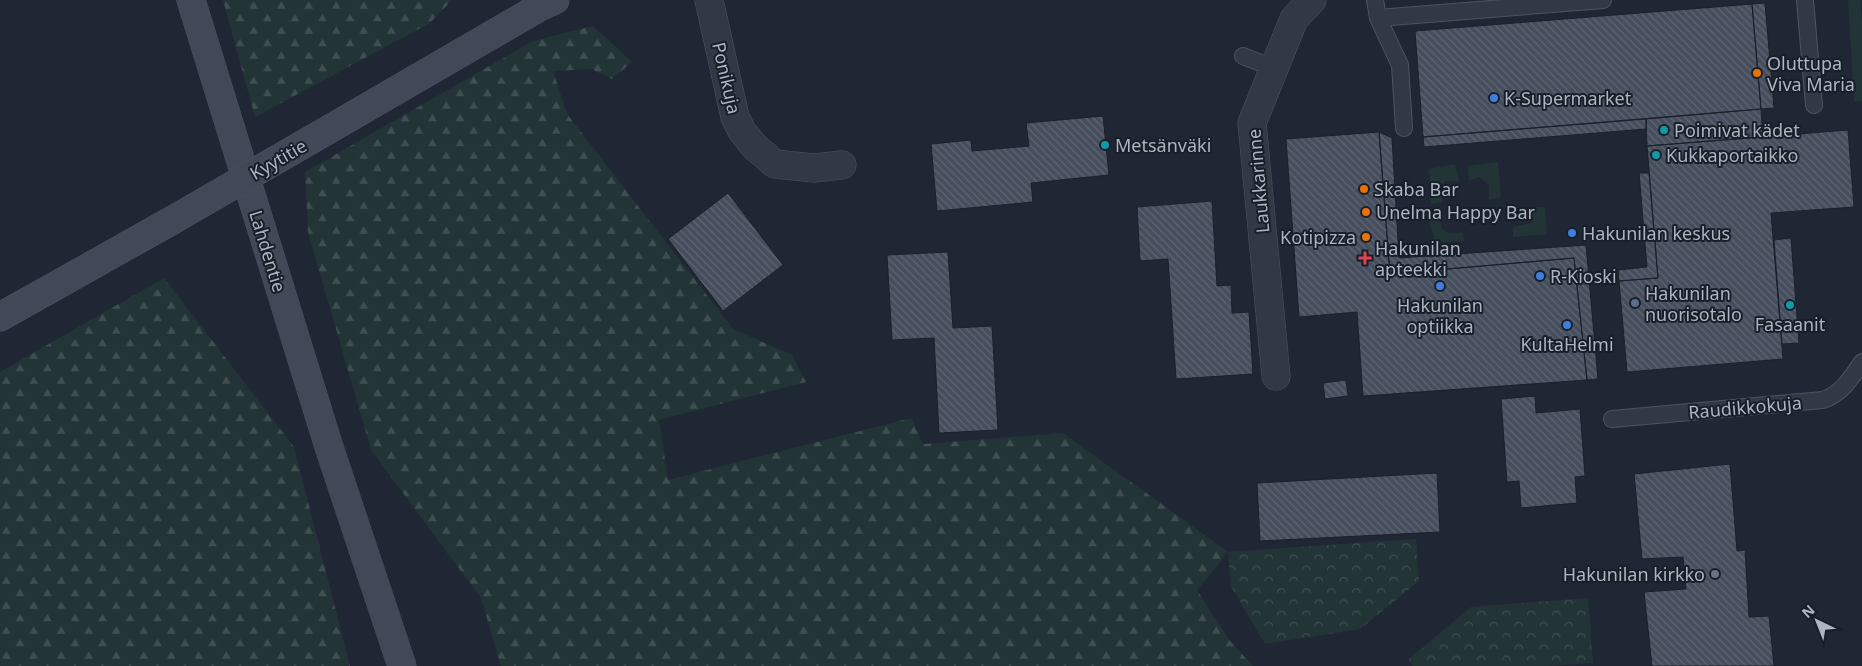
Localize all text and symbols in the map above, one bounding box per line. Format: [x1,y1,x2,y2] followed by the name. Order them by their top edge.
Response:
[707,40,747,116] street label: Ponikuja
[1767,51,1855,96] place label: Oluttupa Viva Maria
[1751,67,1763,79] marker: Oluttupa Viva Maria
[1504,86,1632,110] place label: K-Supermarket
[1488,92,1500,104] marker: K-Supermarket
[1674,118,1800,142] place label: Poimivat kädet
[1658,124,1670,136] marker: Poimivat kädet
[1241,128,1275,234] street label: Laukkarinne
[245,133,311,185] street label: Kyytitie
[1115,133,1211,157] place label: Metsänväki
[1099,139,1111,151] marker: Metsänväki
[1666,143,1798,167] place label: Kukkaportaikko
[1650,149,1662,161] marker: Kukkaportaikko
[1374,177,1459,201] place label: Skaba Bar
[1358,183,1370,195] marker: Skaba Bar
[1376,200,1536,224] place label: Unelma Happy Bar
[1360,206,1372,218] marker: Unelma Happy Bar
[244,207,292,295] street label: Lahdentie
[1582,221,1730,245] place label: Hakunilan keskus
[1280,225,1356,249] place label: Kotipizza
[1566,227,1578,239] marker: Hakunilan keskus
[1360,231,1372,243] marker: Kotipizza
[1375,236,1461,281] place label: Hakunilan apteekki
[1359,252,1371,264] marker: Hakunilan apteekki
[1550,264,1617,288] place label: R-Kioski
[1534,270,1546,282] marker: R-Kioski
[1434,280,1446,292] marker: Hakunilan optiikka
[1645,281,1742,326] place label: Hakunilan nuorisotalo
[1397,293,1483,338] place label: Hakunilan optiikka
[1629,297,1641,309] marker: Hakunilan nuorisotalo
[1784,299,1796,311] marker: Fasaanit
[1755,312,1826,336] place label: Fasaanit
[1561,319,1573,331] marker: KultaHelmi
[1520,332,1614,356] place label: KultaHelmi
[1687,390,1803,424] street label: Raudikkokuja
[1563,562,1705,586] place label: Hakunilan kirkko
[1709,568,1721,580] marker: Hakunilan kirkko
[1792,596,1842,646] north arrow
[1797,600,1818,622] text: N

